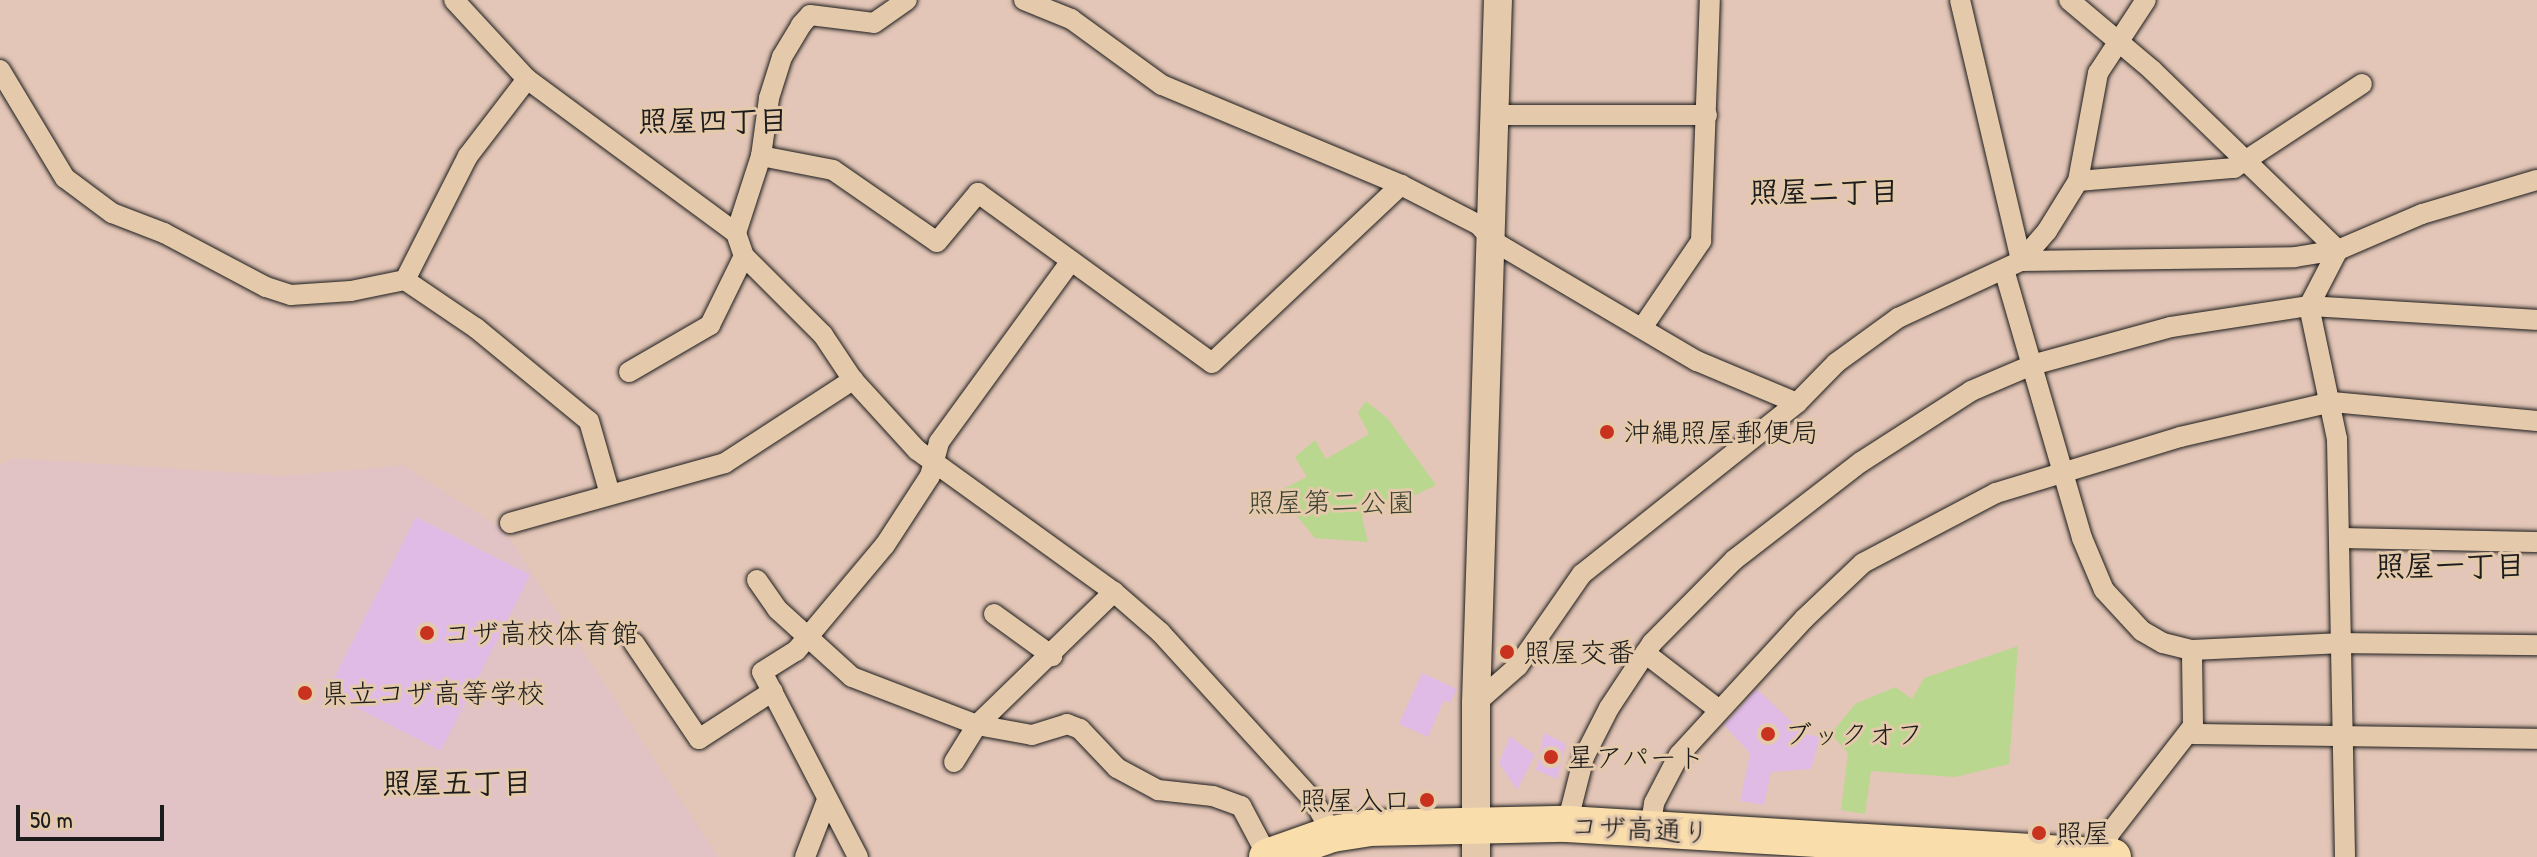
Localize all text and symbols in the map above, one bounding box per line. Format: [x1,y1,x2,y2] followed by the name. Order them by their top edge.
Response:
[638,102,788,138] district label: 照屋四丁目
[1749,173,1899,209] district label: 照屋二丁目
[1623,415,1819,449] place label: 沖縄照屋郵便局
[1598,423,1616,441] marker: 沖縄照屋郵便局
[1247,485,1415,519] park label: 照屋第二公園
[2375,547,2525,583] district label: 照屋一丁目
[443,616,639,650] place label: コザ高校体育館
[418,624,436,642] marker: コザ高校体育館
[1523,635,1635,669] place label: 照屋交番
[1498,643,1516,661] marker: 照屋交番
[321,676,545,710] place label: 県立コザ高等学校
[296,684,314,702] marker: 県立コザ高等学校
[1784,717,1924,751] place label: ブックオフ
[1759,725,1777,743] marker: ブックオフ
[1567,740,1707,774] place label: 星アパート
[1542,748,1560,766] marker: 星アパート
[382,764,532,800] district label: 照屋五丁目
[1299,783,1411,817] place label: 照屋入口
[20,789,168,839] scale bar
[1418,791,1436,809] marker: 照屋入口
[30,803,73,835] text: 50 m
[1569,809,1711,849] street label: コザ高通り
[2055,816,2111,850] place label: 照屋
[2030,824,2048,842] marker: 照屋

